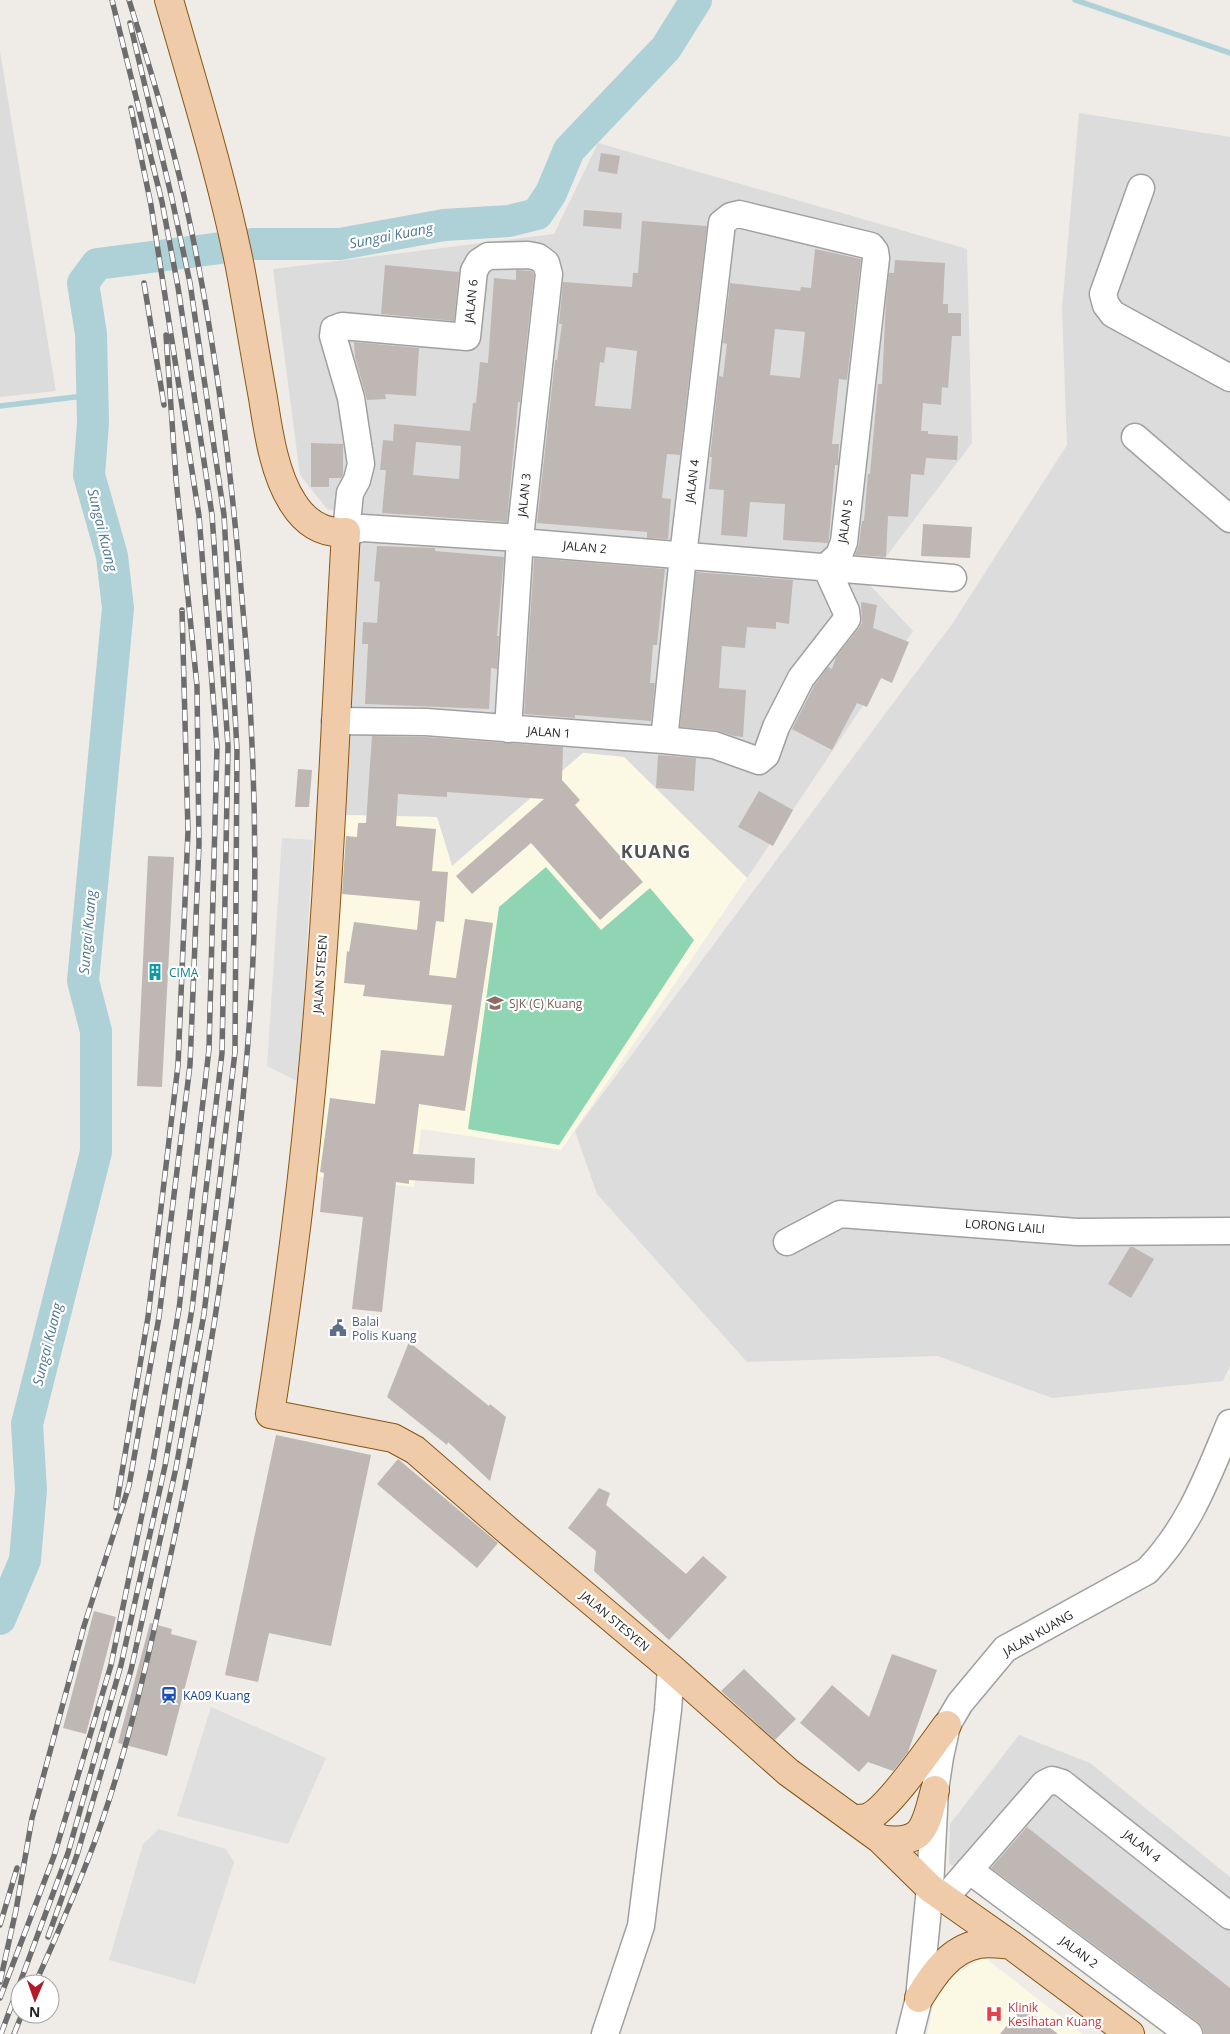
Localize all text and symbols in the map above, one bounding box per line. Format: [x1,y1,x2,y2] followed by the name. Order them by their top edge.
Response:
[348,217,435,252] water label: Sungai Kuang
[460,278,482,325] street label: JALAN 6
[681,458,703,505] street label: JALAN 4
[513,472,535,519] street label: JALAN 3
[84,487,123,574] water label: Sungai Kuang
[833,498,856,545] street label: JALAN 5
[562,537,608,557] street label: JALAN 2
[526,722,571,742] street label: JALAN 1
[621,839,691,863] district label: KUANG
[74,888,100,975] water label: Sungai Kuang
[309,934,331,1015] street label: JALAN STESEN
[145,962,165,982] building icon: CIMA
[169,964,199,981] place label: CIMA
[485,993,505,1013] school or university icon: SJK (C) Kuang
[509,995,583,1012] place label: SJK (C) Kuang
[964,1215,1046,1237] street label: LORONG LAILI
[28,1300,67,1387] water label: Sungai Kuang
[352,1313,417,1344] place label: Balai Polis Kuang
[328,1318,348,1338] public building icon: Balai Polis Kuang
[576,1586,653,1655] street label: JALAN STESYEN
[999,1606,1076,1660] street label: JALAN KUANG
[159,1685,179,1705] station icon: KA09 Kuang
[183,1687,251,1704] place label: KA09 Kuang
[1119,1825,1165,1866] street label: JALAN 4
[1056,1931,1102,1972] street label: JALAN 2
[10,1974,60,2024] north arrow
[1008,1999,1102,2030] place label: Klinik Kesihatan Kuang
[29,2003,41,2022] text: N
[984,2004,1004,2024] hospital icon: Klinik Kesihatan Kuang

